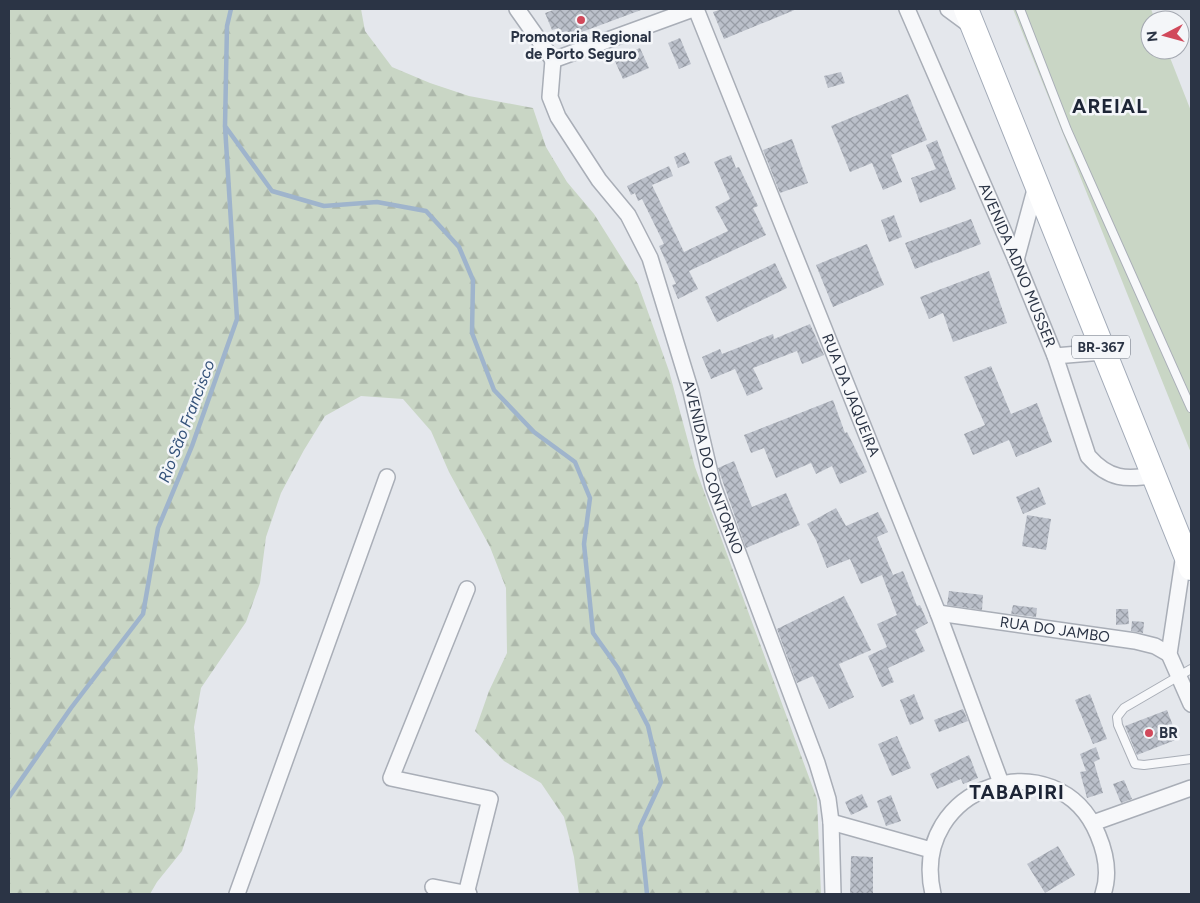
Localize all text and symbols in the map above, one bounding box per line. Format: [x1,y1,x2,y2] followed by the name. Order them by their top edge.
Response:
[1140,10,1190,60] north arrow
[575,14,587,26] marker: Promotoria Regional de Porto Seguro
[511,28,651,63] place label: Promotoria Regional de Porto Seguro
[1144,30,1162,43] text: N
[1072,94,1148,118] district label: AREIAL
[975,181,1060,350] street label: AVENIDA ADNO MUSSER
[818,331,883,459] street label: RUA DA JAQUEIRA
[1072,336,1130,358] road number: BR-367
[154,357,219,485] water label: Rio São Francisco
[679,378,747,557] street label: AVENIDA DO CONTORNO
[999,613,1111,646] street label: RUA DO JAMBO
[1159,724,1178,742] place label: BR
[1143,727,1155,739] marker: BR
[969,780,1065,804] district label: TABAPIRI

